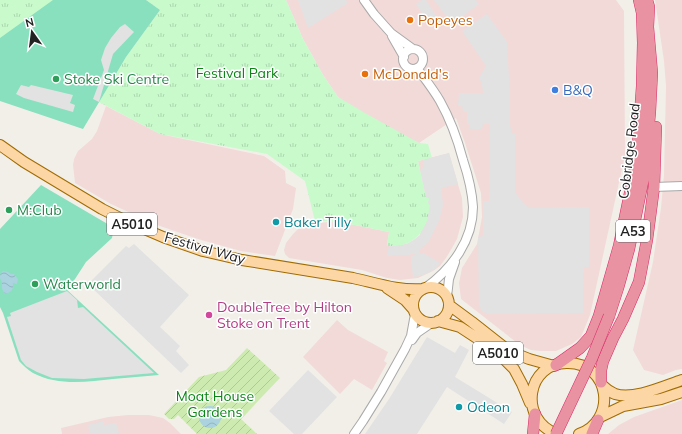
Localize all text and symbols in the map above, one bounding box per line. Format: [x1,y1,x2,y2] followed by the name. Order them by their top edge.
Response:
[418,11,473,29] place label: Popeyes
[12,12,52,52] north arrow
[24,14,35,30] text: N
[405,15,415,25] marker: Popeyes
[196,64,279,82] park label: Festival Park
[373,65,449,83] place label: McDonald's
[360,69,370,79] marker: McDonald's
[64,70,169,88] place label: Stoke Ski Centre
[51,74,61,84] marker: Stoke Ski Centre
[563,81,593,99] place label: B&Q
[550,85,560,95] marker: B&Q
[614,102,644,200] street label: Cobridge Road
[17,201,62,219] place label: M:Club
[4,205,14,215] marker: M:Club
[107,213,157,235] road number: A5010
[284,213,352,231] place label: Baker Tilly
[271,217,281,227] marker: Baker Tilly
[616,220,650,242] road number: A53
[162,228,248,268] street label: Festival Way
[43,275,121,293] place label: Waterworld
[30,279,40,289] marker: Waterworld
[217,298,352,332] place label: DoubleTree by Hilton Stoke on Trent
[204,310,214,320] marker: DoubleTree by Hilton Stoke on Trent
[473,342,523,364] road number: A5010
[176,387,254,421] park label: Moat House Gardens
[467,398,510,416] place label: Odeon
[454,402,464,412] marker: Odeon

